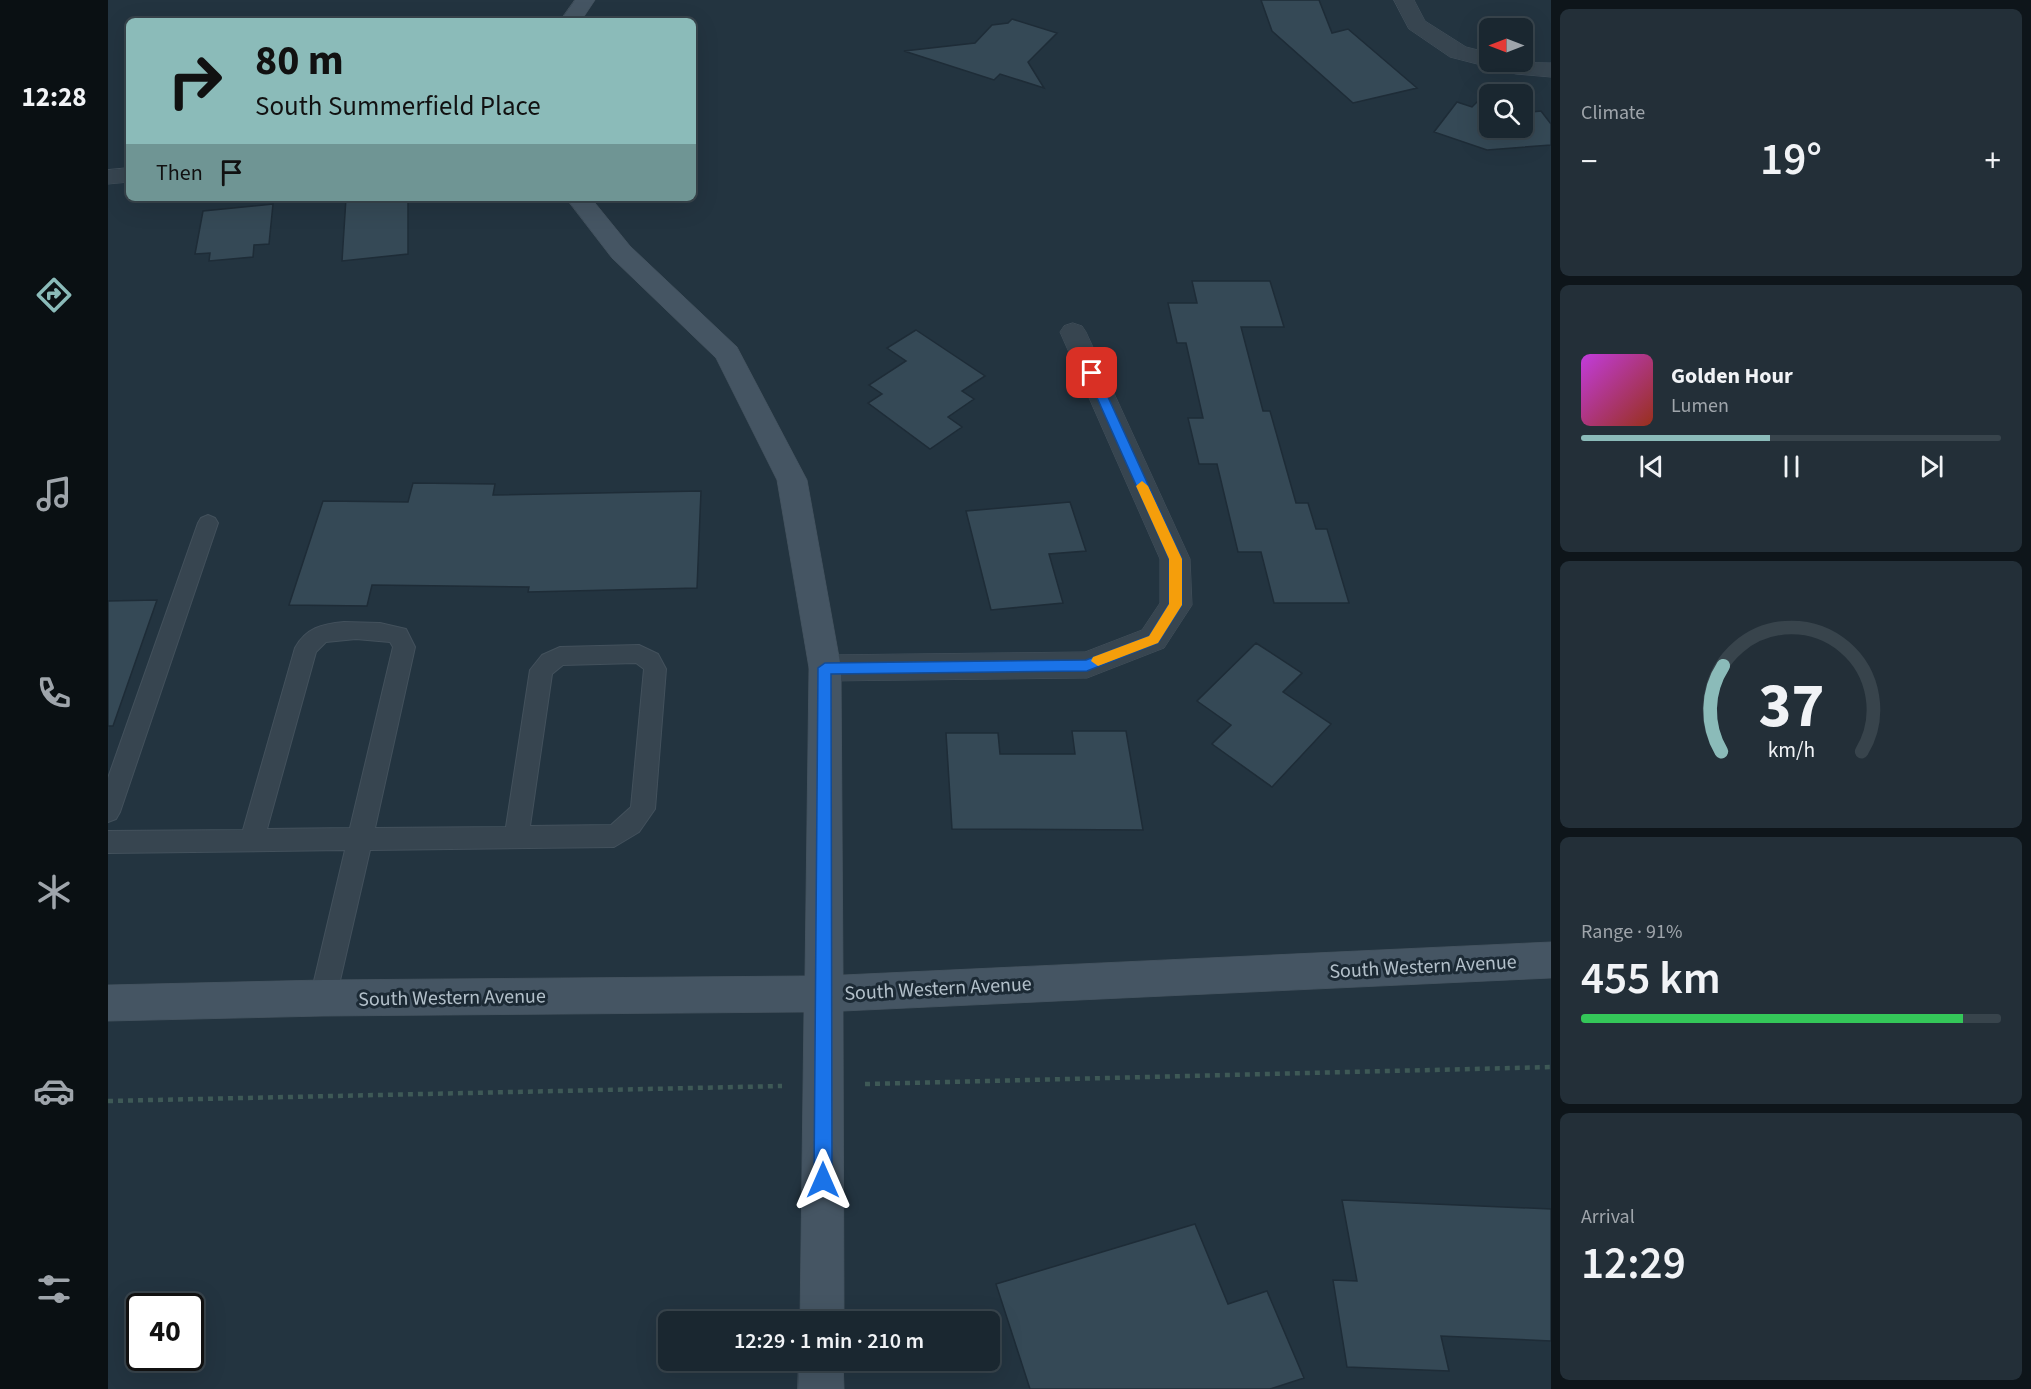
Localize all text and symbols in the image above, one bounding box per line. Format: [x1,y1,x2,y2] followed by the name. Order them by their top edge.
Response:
[1479,18,1533,72] north arrow
[1479,18,1533,138] map controls
[255,31,344,91] text: 80 m
[156,42,234,120] icon: right
[21,78,87,117] text: 12:28
[1479,84,1533,138] button: search
[255,87,541,126] text: South Summerfield Place
[1581,99,1645,127] text: Climate
[1760,128,1822,192] text: 19°
[1581,138,1597,185] text: −
[1985,138,2001,185] text: +
[215,156,248,189] icon: arrive
[156,157,203,189] text: Then
[33,274,75,316] icon: directions
[1066,347,1117,398] pin
[1075,356,1108,389] icon: arrive
[1671,360,1793,392] text: Golden Hour
[1671,392,1729,420] text: Lumen
[1635,450,1668,483] icon: previous
[1775,450,1808,483] icon: pause
[1915,450,1948,483] icon: next
[33,473,75,515] icon: music
[1758,662,1824,751] text: 37
[33,672,75,714] icon: phone
[1767,735,1815,766] text: km/h
[33,871,75,913] icon: climate
[1581,918,1682,946] text: Range · 91%
[1581,947,1721,1011] text: 455 km
[1329,948,1518,986] street label: South Western Avenue
[844,970,1033,1008] street label: South Western Avenue
[358,982,546,1014] street label: South Western Avenue
[33,1070,75,1112] icon: car
[791,1148,855,1212] position arrow
[1581,1203,1635,1231] text: Arrival
[1581,1232,1686,1296] text: 12:29
[33,1268,75,1310] icon: filters
[126,1293,204,1371] speed limit sign: 40
[734,1325,924,1357] text: 12:29 · 1 min · 210 m

